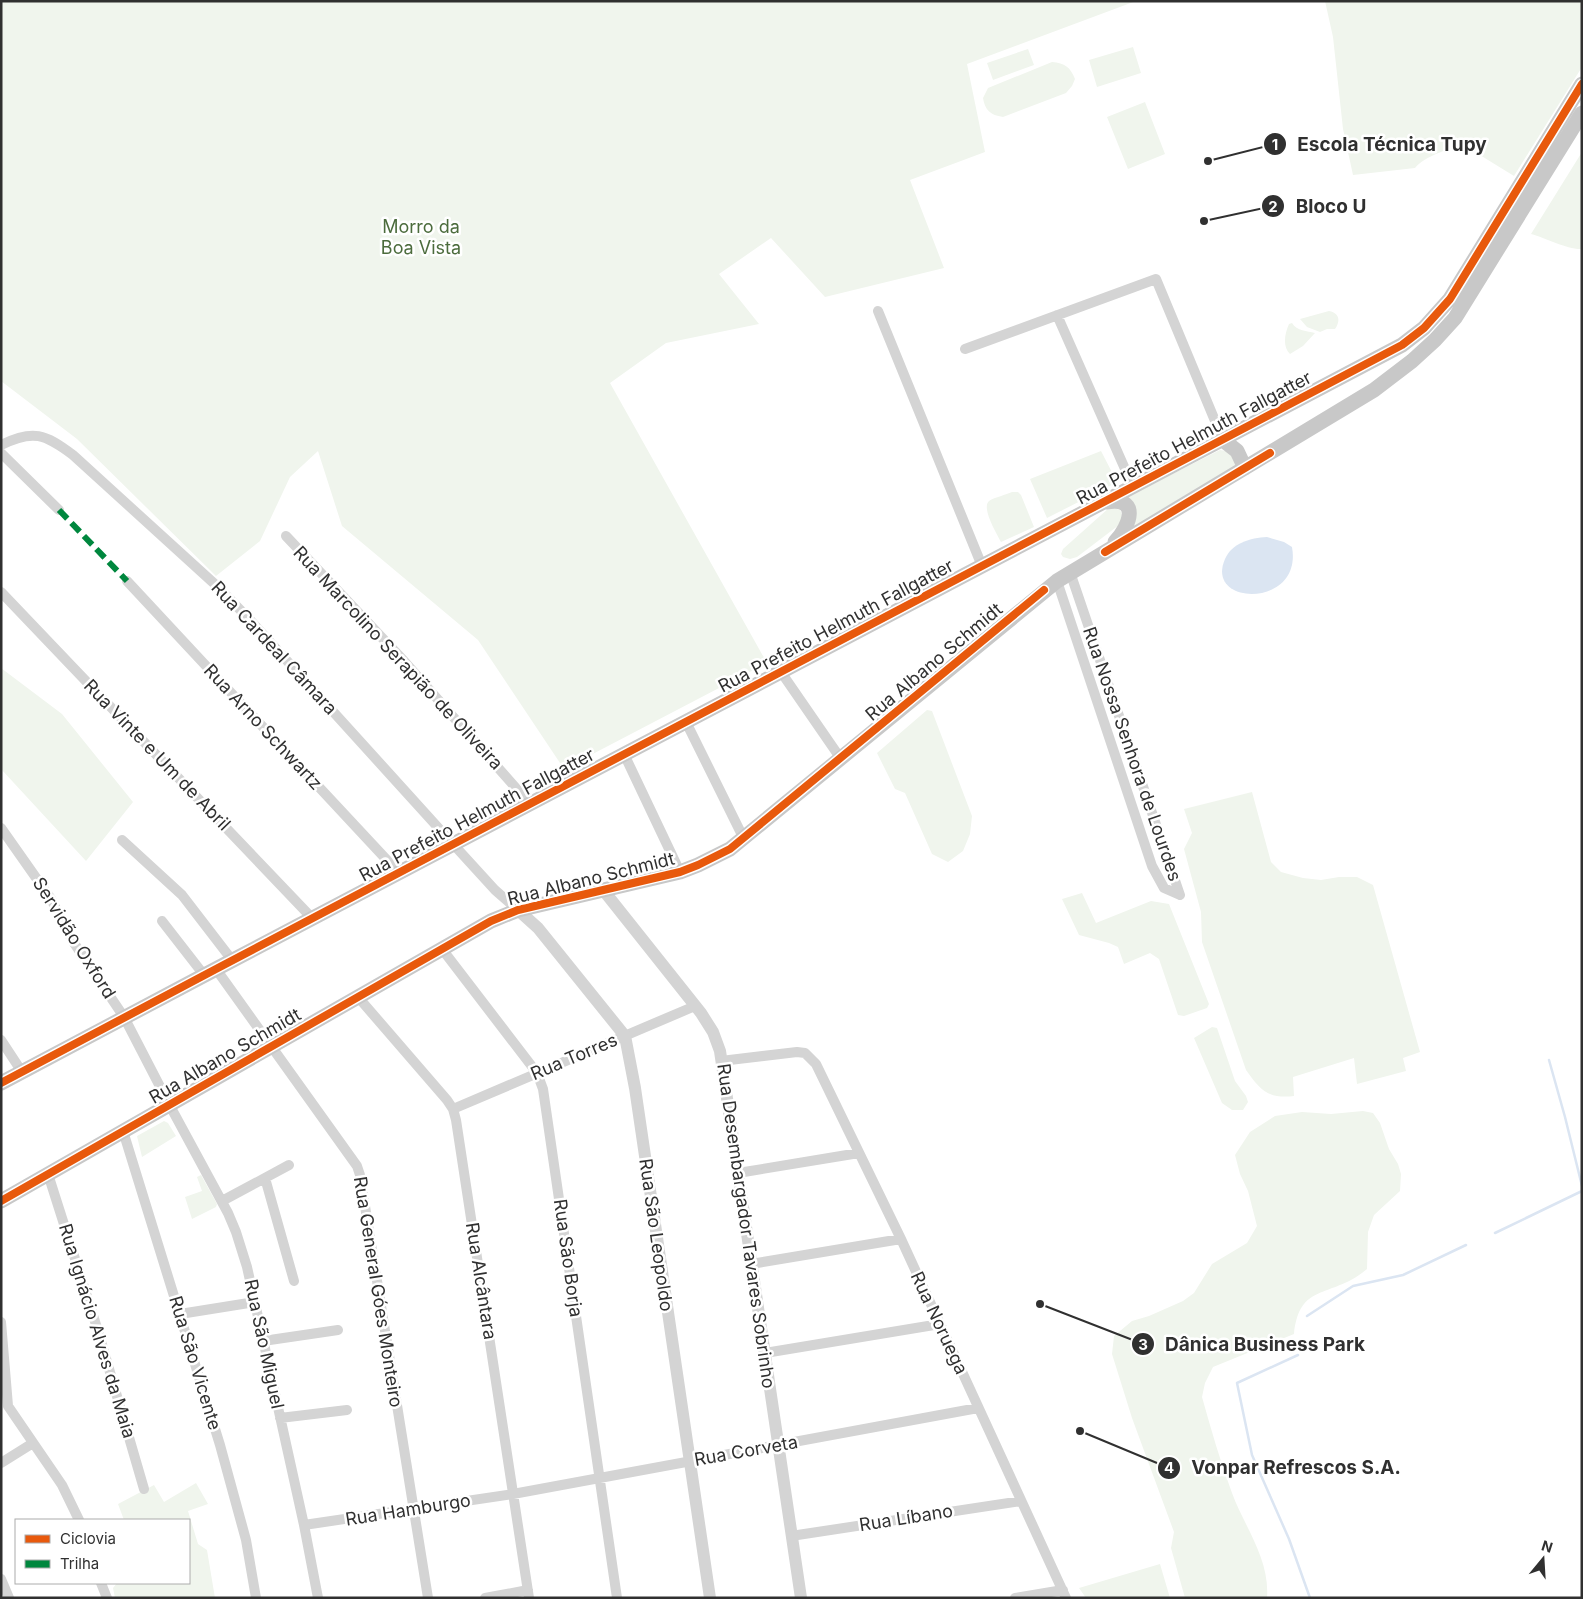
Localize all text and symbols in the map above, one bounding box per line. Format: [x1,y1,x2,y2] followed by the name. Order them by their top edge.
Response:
[1263,127,1497,161] callout: Escola Técnica Tupy
[1297,133,1487,156] text: Escola Técnica Tupy
[1272,135,1278,154] text: 1
[1260,189,1376,223] callout: Bloco U
[1296,195,1366,218] text: Bloco U
[1268,197,1278,216] text: 2
[381,216,461,258] park label: Morro da Boa Vista
[1073,366,1315,509] street label: Rua Prefeito Helmuth Fallgatter
[289,542,507,774] street label: Rua Marcolino Serapião de Oliveira
[715,554,957,697] street label: Rua Prefeito Helmuth Fallgatter
[207,577,342,719] street label: Rua Cardeal Câmara
[861,598,1006,725] street label: Rua Albano Schmidt
[1079,624,1186,884] street label: Rua Nossa Senhora de Lourdes
[200,660,327,794] street label: Rua Arno Schwartz
[80,675,235,834] street label: Rua Vinte e Um de Abril
[356,743,598,886] street label: Rua Prefeito Helmuth Fallgatter
[505,848,677,909] street label: Rua Albano Schmidt
[29,873,120,1002] street label: Servidão Oxford
[145,1003,304,1108] street label: Rua Albano Schmidt
[527,1029,620,1084] street label: Rua Torres
[713,1062,780,1390] street label: Rua Desembargador Tavares Sobrinho
[635,1157,678,1313] street label: Rua São Leopoldo
[350,1175,407,1409] street label: Rua General Góes Monteiro
[550,1198,587,1318] street label: Rua São Borja
[55,1221,140,1441] street label: Rua Ignácio Alves da Maia
[462,1221,501,1341] street label: Rua Alcântara
[907,1268,972,1377] street label: Rua Noruega
[240,1277,288,1411] street label: Rua São Miguel
[165,1293,226,1433] street label: Rua São Vicente
[1131,1327,1375,1361] callout: Dânica Business Park
[1165,1333,1365,1356] text: Dânica Business Park
[1138,1335,1148,1354] text: 3
[693,1431,799,1470] street label: Rua Corveta
[1156,1451,1411,1485] callout: Vonpar Refrescos S.A.
[1191,1456,1401,1479] text: Vonpar Refrescos S.A.
[1164,1458,1174,1477] text: 4
[344,1489,472,1530] street label: Rua Hamburgo
[858,1500,954,1535] street label: Rua Líbano
[15,1519,190,1584] legend
[60,1529,116,1548] text: Ciclovia
[1518,1534,1568,1584] north arrow
[1539,1536,1555,1556] text: N
[60,1554,99,1573] text: Trilha

